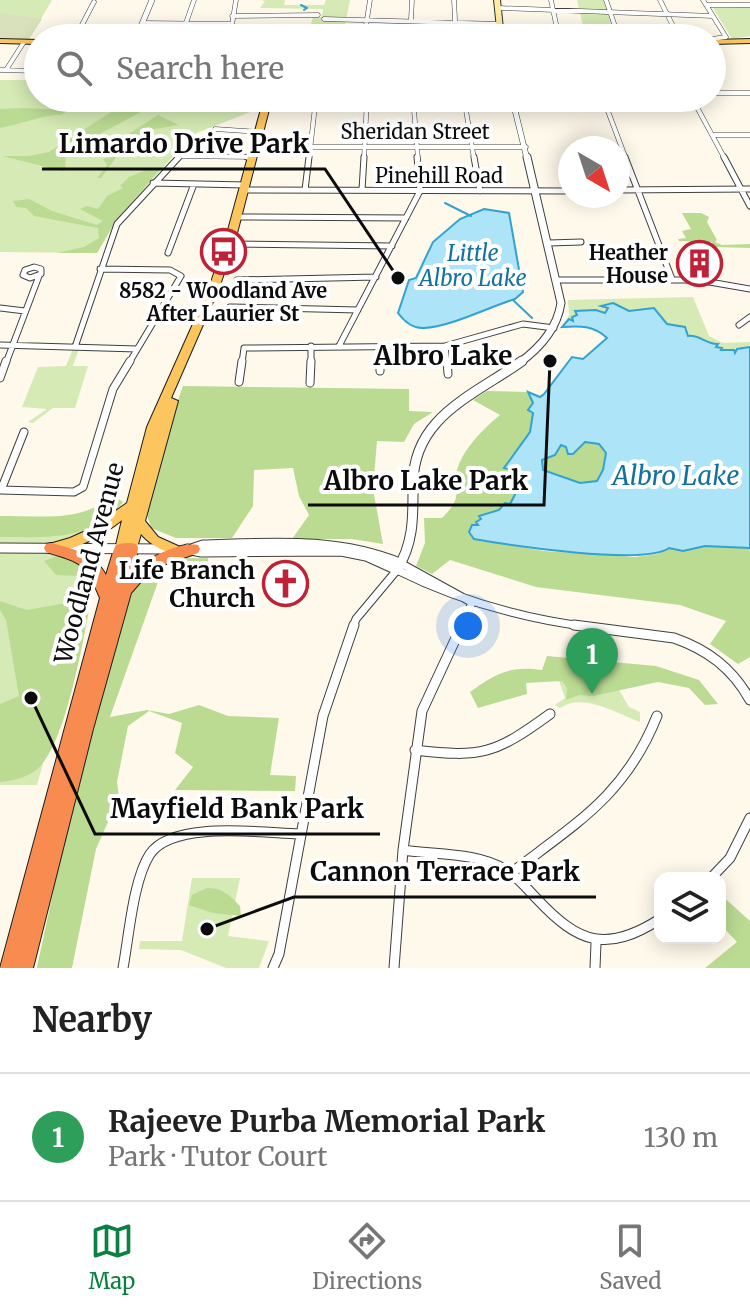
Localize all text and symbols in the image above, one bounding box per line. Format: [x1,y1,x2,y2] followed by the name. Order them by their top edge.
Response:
[24,24,726,112] search box
[52,46,96,90] icon: search
[116,49,284,87] text: Search here
[42,119,325,169] callout: Limardo Drive Park
[341,119,490,144] street label: Sheridan Street
[59,127,309,160] text: Limardo Drive Park
[558,136,630,208] north arrow
[375,163,503,188] street label: Pinehill Road
[199,227,247,275] bus stop icon: 8582 - Woodland Ave After Laurier St
[417,239,527,292] water label: Little Albro Lake
[675,239,723,287] building icon: Heather House
[589,240,668,288] place label: Heather House
[119,278,327,326] place label: 8582 - Woodland Ave After Laurier St
[373,339,512,372] district label: Albro Lake
[308,455,544,505] callout: Albro Lake Park
[47,459,131,668] street label: Woodland Avenue
[610,459,740,492] water label: Albro Lake
[323,464,528,497] text: Albro Lake Park
[119,555,255,614] place label: Life Branch Church
[262,560,310,608] church icon: Life Branch Church
[448,606,488,646] your location
[566,628,618,694] pin: 1
[95,784,380,834] callout: Mayfield Bank Park
[110,792,364,825] text: Mayfield Bank Park
[294,847,596,897] callout: Cannon Terrace Park
[310,855,580,888] text: Cannon Terrace Park
[654,872,726,944] map controls
[654,872,726,944] button: layers
[32,999,152,1041] text: Nearby
[108,1102,545,1140] text: Rajeeve Purba Memorial Park
[52,1121,64,1154] text: 1
[644,1121,718,1154] text: 130 m
[108,1140,328,1173] text: Park · Tutor Court
[88,1219,135,1295] tab: Map
[312,1219,422,1295] tab: Directions
[599,1219,662,1295] tab: Saved

